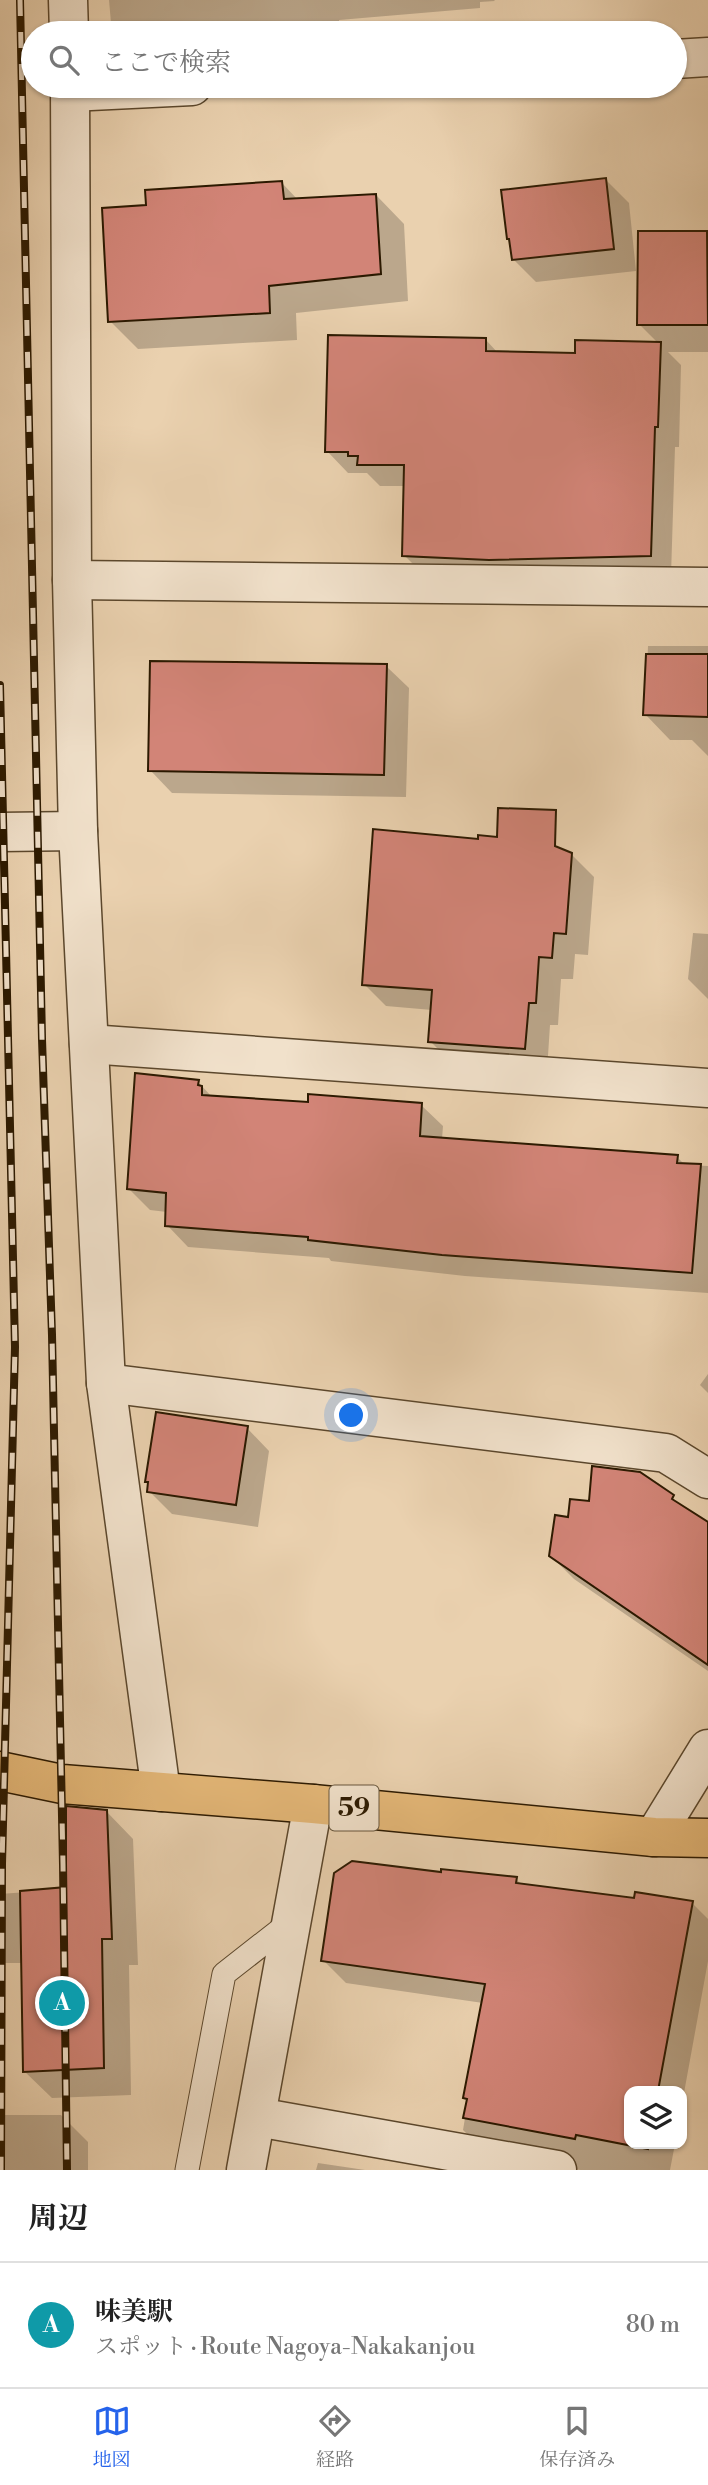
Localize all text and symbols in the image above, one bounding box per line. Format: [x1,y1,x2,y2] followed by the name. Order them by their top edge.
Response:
[21,21,687,98] search box
[45,41,83,79] icon: search
[101,47,231,79] text: ここで検索
[334,1398,368,1432] your location
[330,1786,378,1830] road number: 59
[39,1977,85,2029] pin: A
[624,2086,687,2149] map controls
[624,2086,687,2149] button: layers
[28,2200,88,2238] text: 周辺
[95,2296,173,2328] text: 味美駅
[43,2311,59,2339] text: A
[626,2311,680,2339] text: 80 m
[95,2333,475,2361] text: スポット · Route Nagoya-Nakakanjou
[93,2402,131,2472] tab: 地図
[316,2402,354,2472] tab: 経路
[539,2402,615,2472] tab: 保存済み

